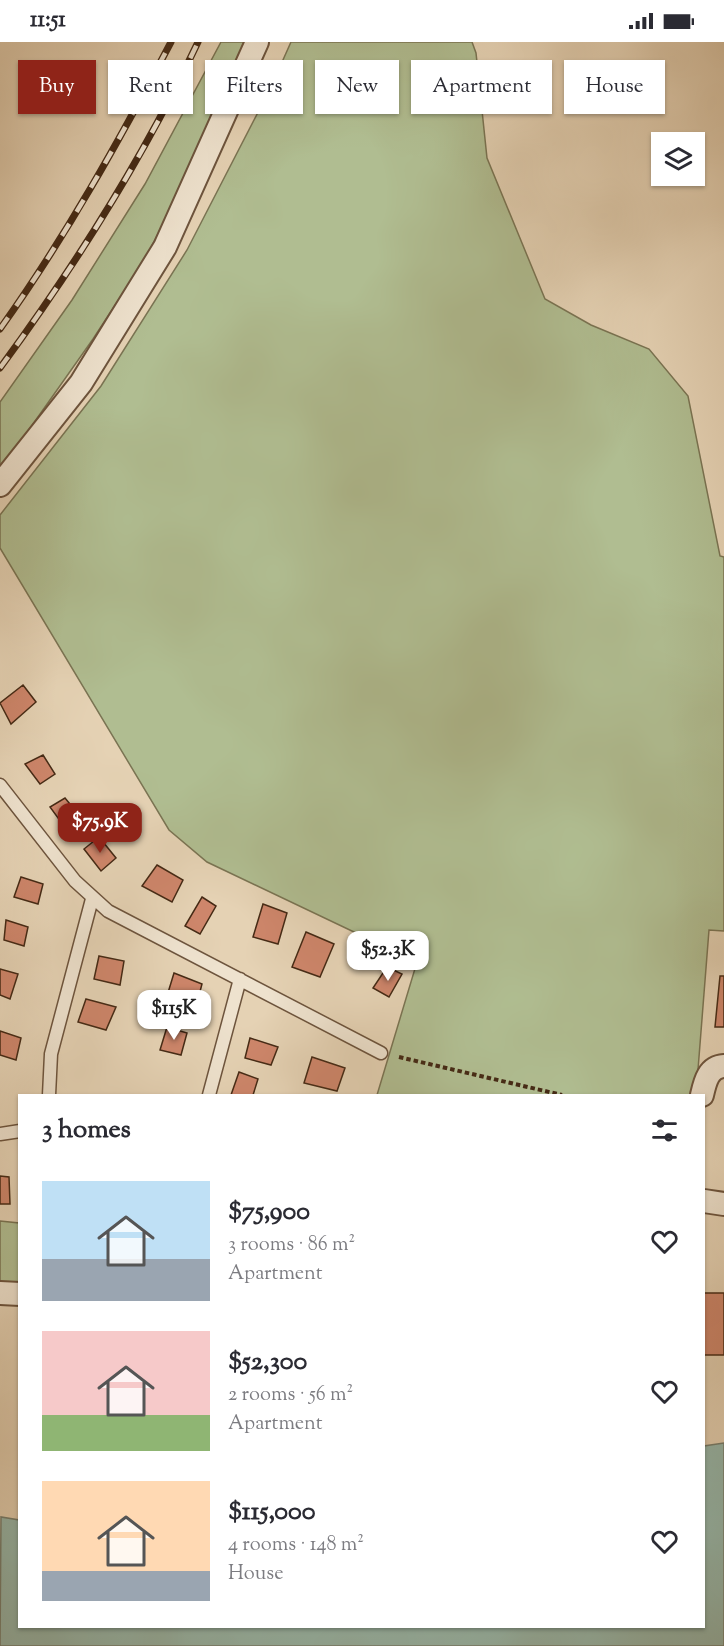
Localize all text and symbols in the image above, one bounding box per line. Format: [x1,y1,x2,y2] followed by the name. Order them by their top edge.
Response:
[30,5,66,37] text: 11:51
[18,60,96,114] chip: Buy
[108,60,193,114] chip: Rent
[205,60,303,114] chip: Filters
[315,60,399,114] chip: New
[411,60,552,114] chip: Apartment
[564,60,665,114] chip: House
[651,132,705,186] map controls
[651,132,705,186] button: layers
[51,803,149,854] pin: $75.9K
[72,808,128,837] text: $75.9K
[339,931,437,982] pin: $52.3K
[361,936,415,965] text: $52.3K
[132,990,216,1041] pin: $115K
[151,995,197,1024] text: $115K
[42,1112,131,1149] text: 3 homes
[648,1114,681,1147] icon: filters
[228,1194,310,1231] text: $75,900
[90,1205,162,1277] icon: home
[648,1225,681,1258] icon: heart
[228,1231,355,1260] text: 3 rooms · 86 m²
[228,1260,323,1289] text: Apartment
[228,1344,307,1381] text: $52,300
[90,1355,162,1427] icon: home
[648,1375,681,1408] icon: heart
[228,1381,353,1410] text: 2 rooms · 56 m²
[228,1410,323,1439] text: Apartment
[228,1494,315,1531] text: $115,000
[90,1505,162,1577] icon: home
[648,1525,681,1558] icon: heart
[228,1531,364,1560] text: 4 rooms · 148 m²
[228,1560,283,1589] text: House

